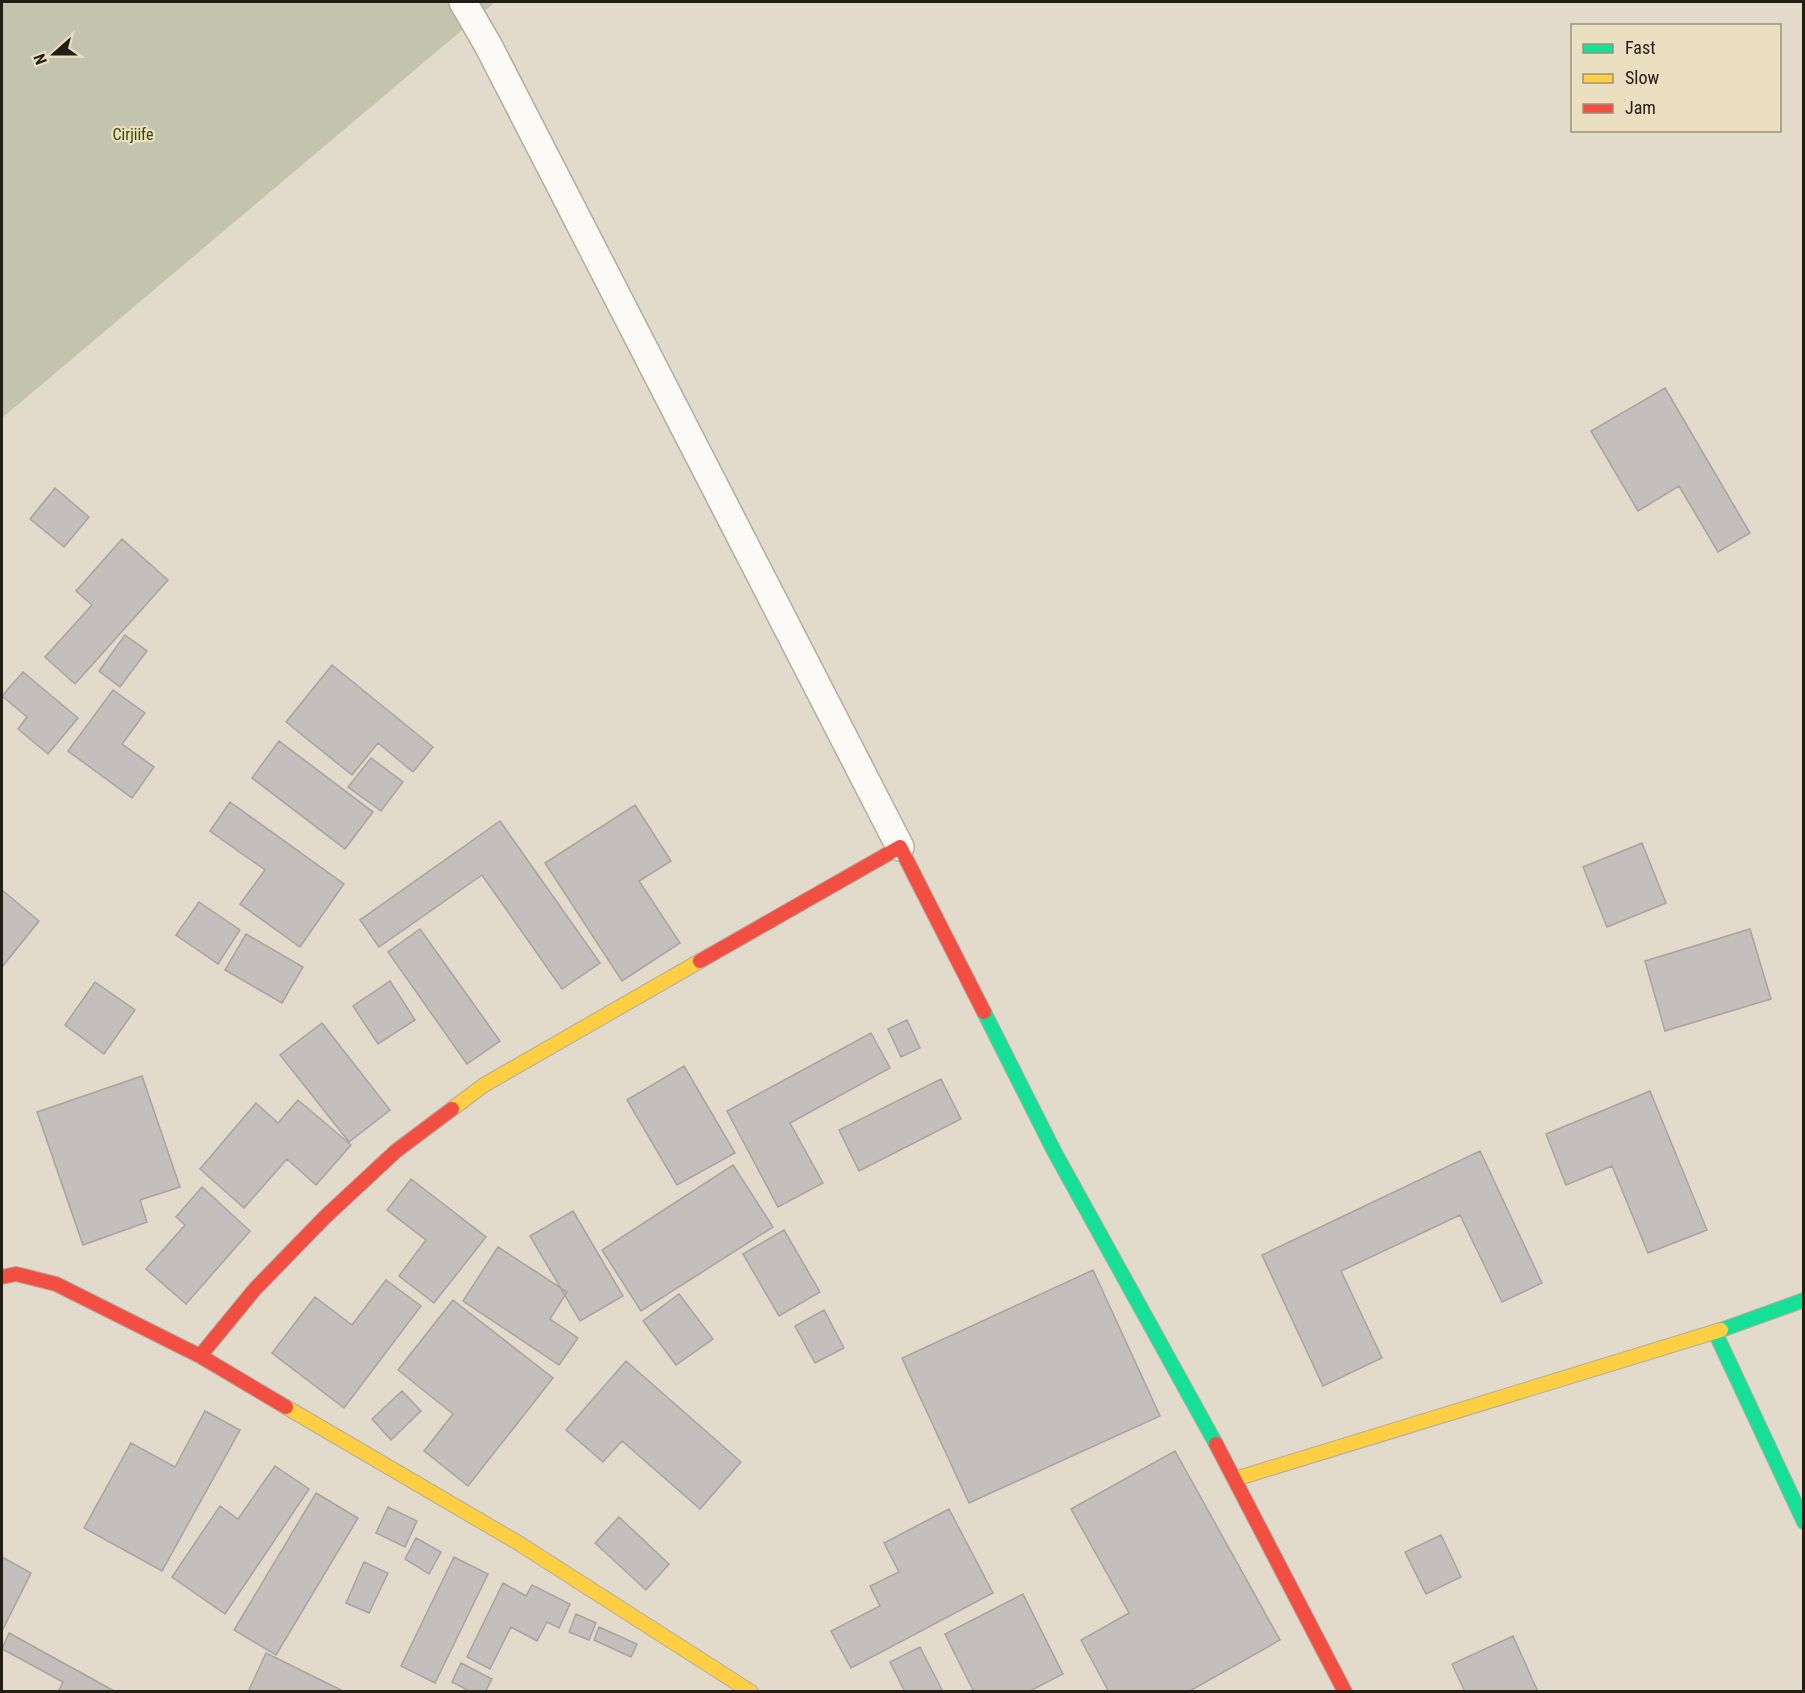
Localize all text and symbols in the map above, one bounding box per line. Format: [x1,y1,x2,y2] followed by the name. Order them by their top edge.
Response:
[24,24,84,84] north arrow
[1571,24,1781,132] legend
[1625,37,1656,58] text: Fast
[30,51,51,67] text: N
[1625,67,1660,88] text: Slow
[1625,97,1656,118] text: Jam
[113,125,153,144] park label: Cirjiife

